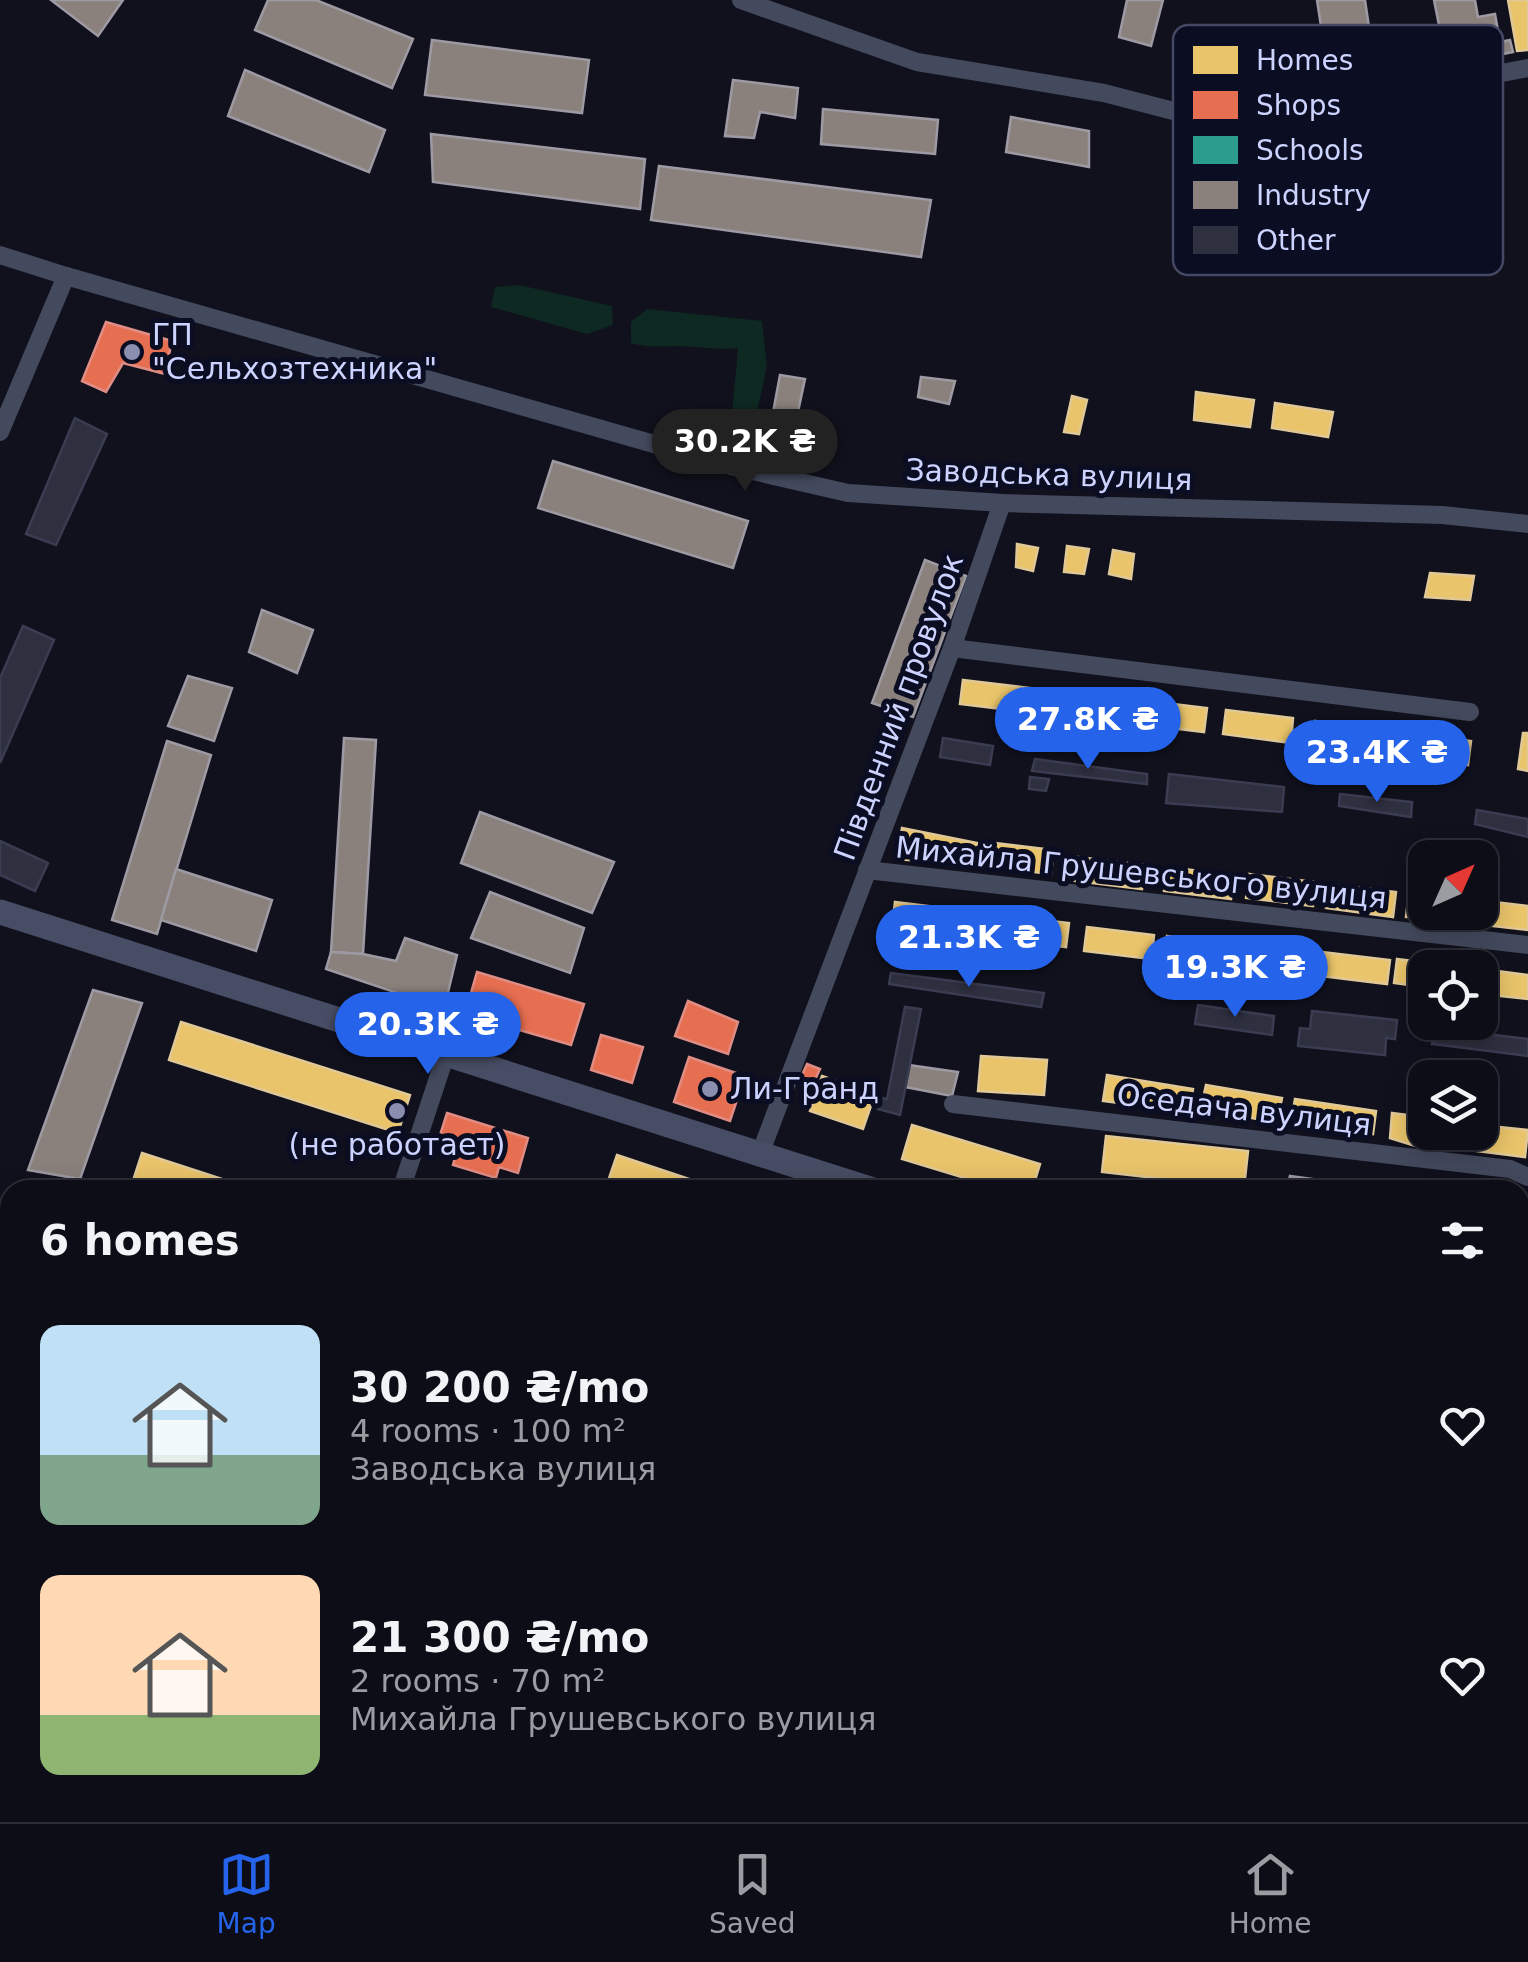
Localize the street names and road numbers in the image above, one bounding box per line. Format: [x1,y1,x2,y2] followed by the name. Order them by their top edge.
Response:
[905,452,1193,497] street label: Заводська вулиця
[827,549,970,865] street label: Південний провулок
[894,829,1388,916] street label: Михайла Грушевського вулиця
[1115,1077,1373,1142] street label: Оседача вулиця

